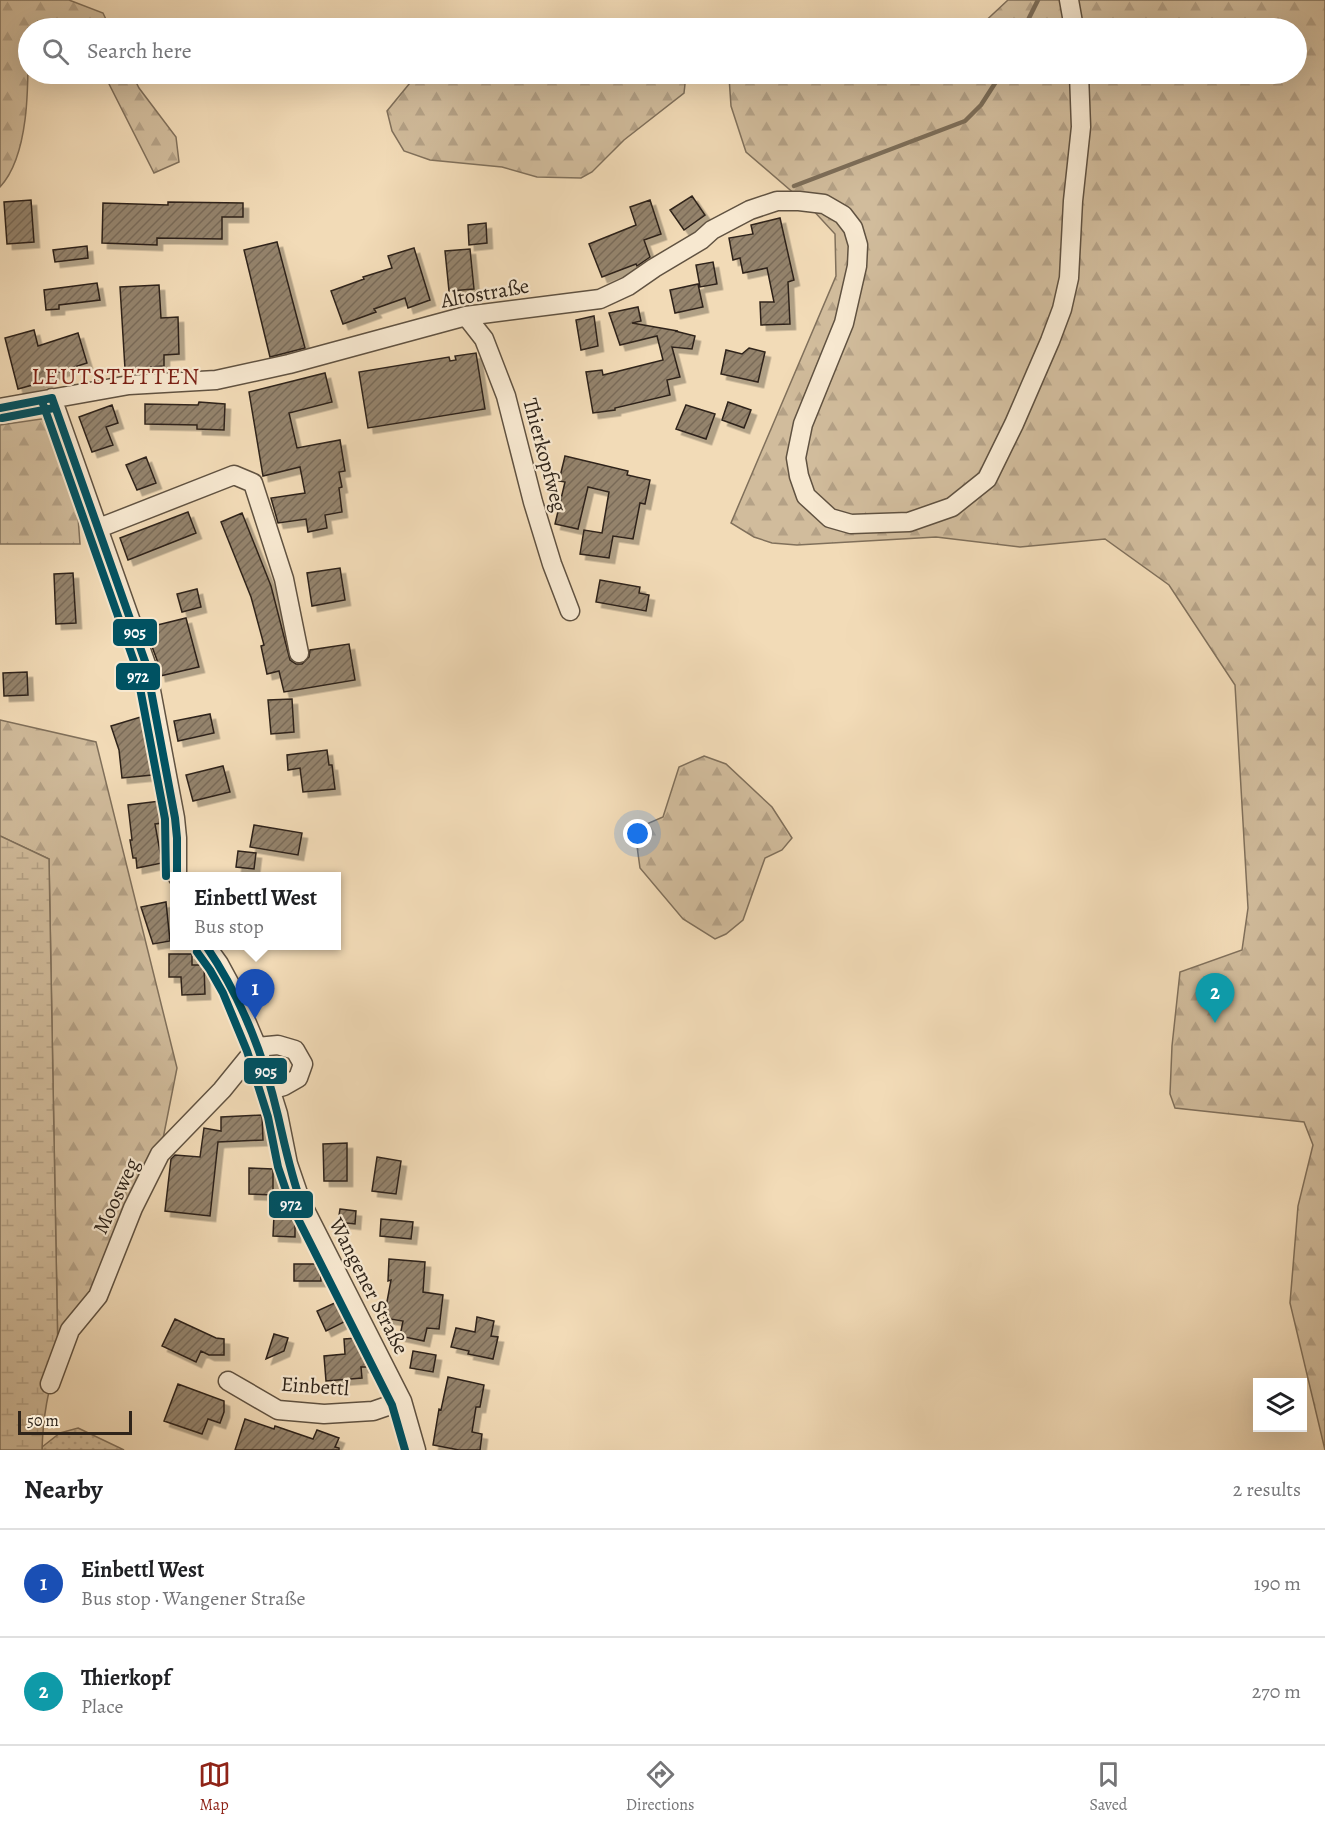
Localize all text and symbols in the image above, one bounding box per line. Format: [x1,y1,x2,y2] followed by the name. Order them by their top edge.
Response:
[18,18,1307,84] search box
[39,35,72,68] icon: search
[87,36,192,66] text: Search here
[438,271,531,315] street label: Altostraße
[31,360,201,392] district label: LEUTSTETTEN
[516,395,574,516] street label: Thierkopfweg
[112,618,158,647] line badge: 905
[124,622,146,644] text: 905
[115,662,161,691] line badge: 972
[127,666,149,688] text: 972
[623,819,652,848] your location
[170,872,341,950] popup
[194,883,317,913] text: Einbettl West
[194,913,264,940] text: Bus stop
[236,970,274,1019] pin: 1
[1196,974,1234,1023] pin: 2
[243,1057,288,1085] line badge: 905
[255,1061,277,1083] text: 905
[86,1153,146,1239] street label: Moosweg
[268,1190,314,1219] line badge: 972
[280,1194,302,1216] text: 972
[322,1212,415,1359] street label: Wangener Straße
[280,1370,350,1402] street label: Einbettl
[1253,1378,1307,1432] map controls
[1253,1378,1307,1432] button: layers
[18,1408,132,1436] scale bar
[27,1410,59,1432] text: 50 m
[24,1472,103,1507] text: Nearby
[1233,1476,1301,1503] text: 2 results
[81,1555,204,1585] text: Einbettl West
[40,1570,47,1597] text: 1
[1254,1570,1301,1597] text: 190 m
[81,1585,305,1612] text: Bus stop · Wangener Straße
[81,1663,171,1693] text: Thierkopf
[39,1678,48,1705] text: 2
[1252,1678,1301,1705] text: 270 m
[81,1693,123,1720] text: Place
[198,1758,231,1816] tab: Map
[626,1758,694,1816] tab: Directions
[1089,1758,1127,1816] tab: Saved

